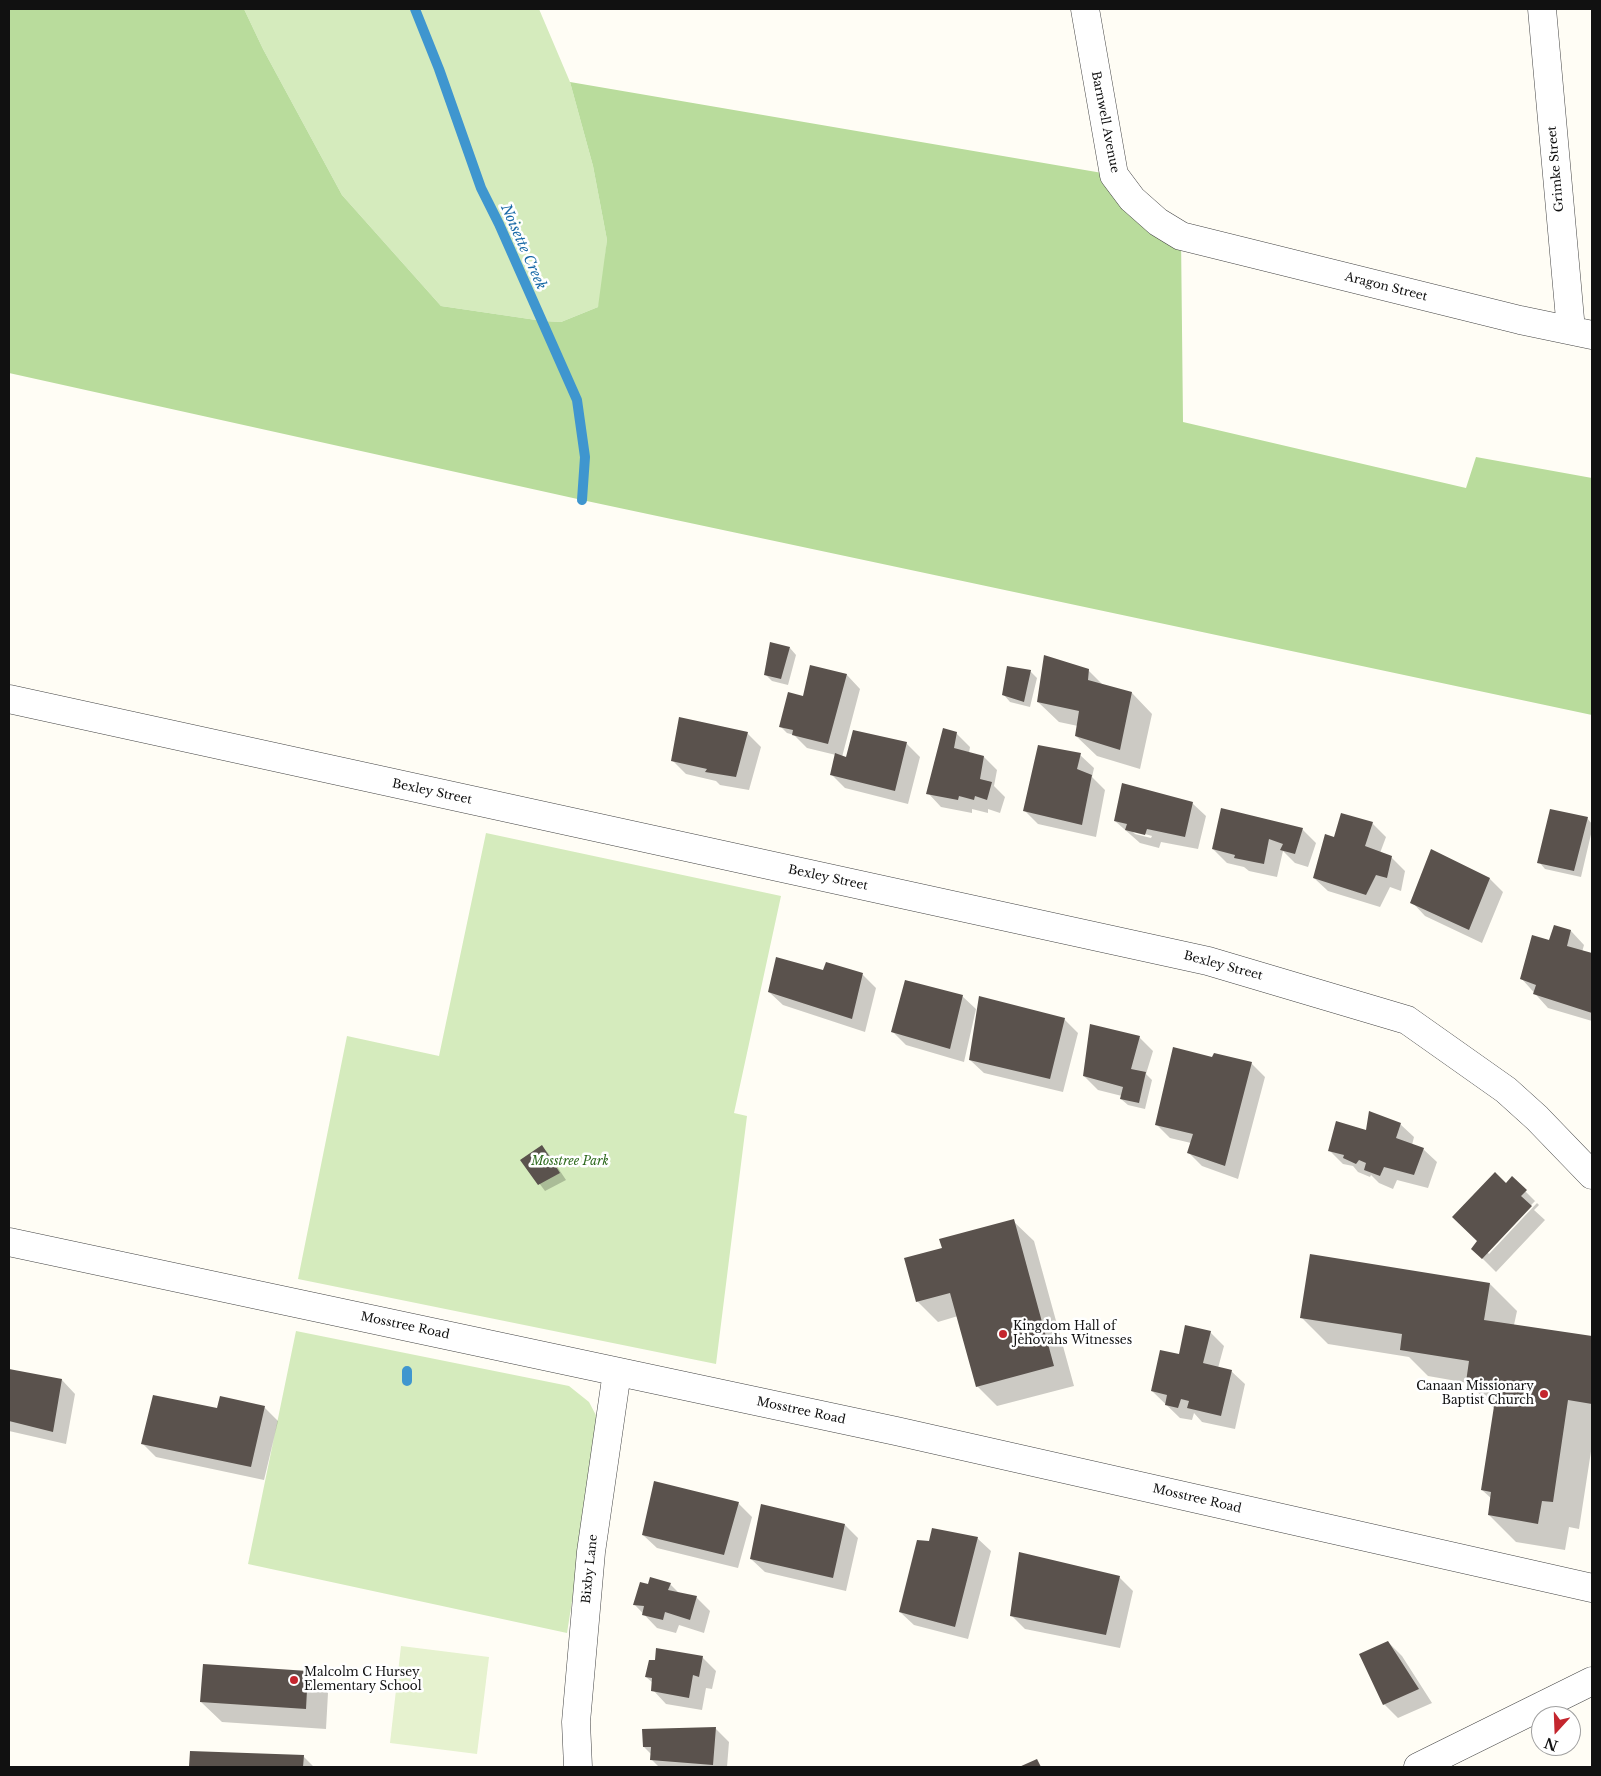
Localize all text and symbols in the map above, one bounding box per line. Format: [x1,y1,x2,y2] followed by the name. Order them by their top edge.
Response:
[1088,70,1122,174] street label: Barnwell Avenue
[1545,125,1567,213] street label: Grimke Street
[497,202,549,292] water label: Noisette Creek
[1343,270,1429,304] street label: Aragon Street
[391,777,473,807] street label: Bexley Street
[787,863,869,893] street label: Bexley Street
[1182,949,1264,983] street label: Bexley Street
[531,1155,609,1169] park label: Mosstree Park
[359,1310,451,1342] street label: Mosstree Road
[1013,1320,1132,1348] place label: Kingdom Hall of Jehovahs Witnesses
[997,1328,1009,1340] marker: Kingdom Hall of Jehovahs Witnesses
[1416,1380,1534,1408] place label: Canaan Missionary Baptist Church
[1538,1388,1550,1400] marker: Canaan Missionary Baptist Church
[755,1395,847,1427] street label: Mosstree Road
[1151,1482,1243,1516] street label: Mosstree Road
[579,1534,601,1604] street label: Bixby Lane
[304,1666,422,1694] place label: Malcolm C Hursey Elementary School
[288,1674,300,1686] marker: Malcolm C Hursey Elementary School
[1531,1706,1581,1756] north arrow
[1542,1733,1560,1755] text: N

